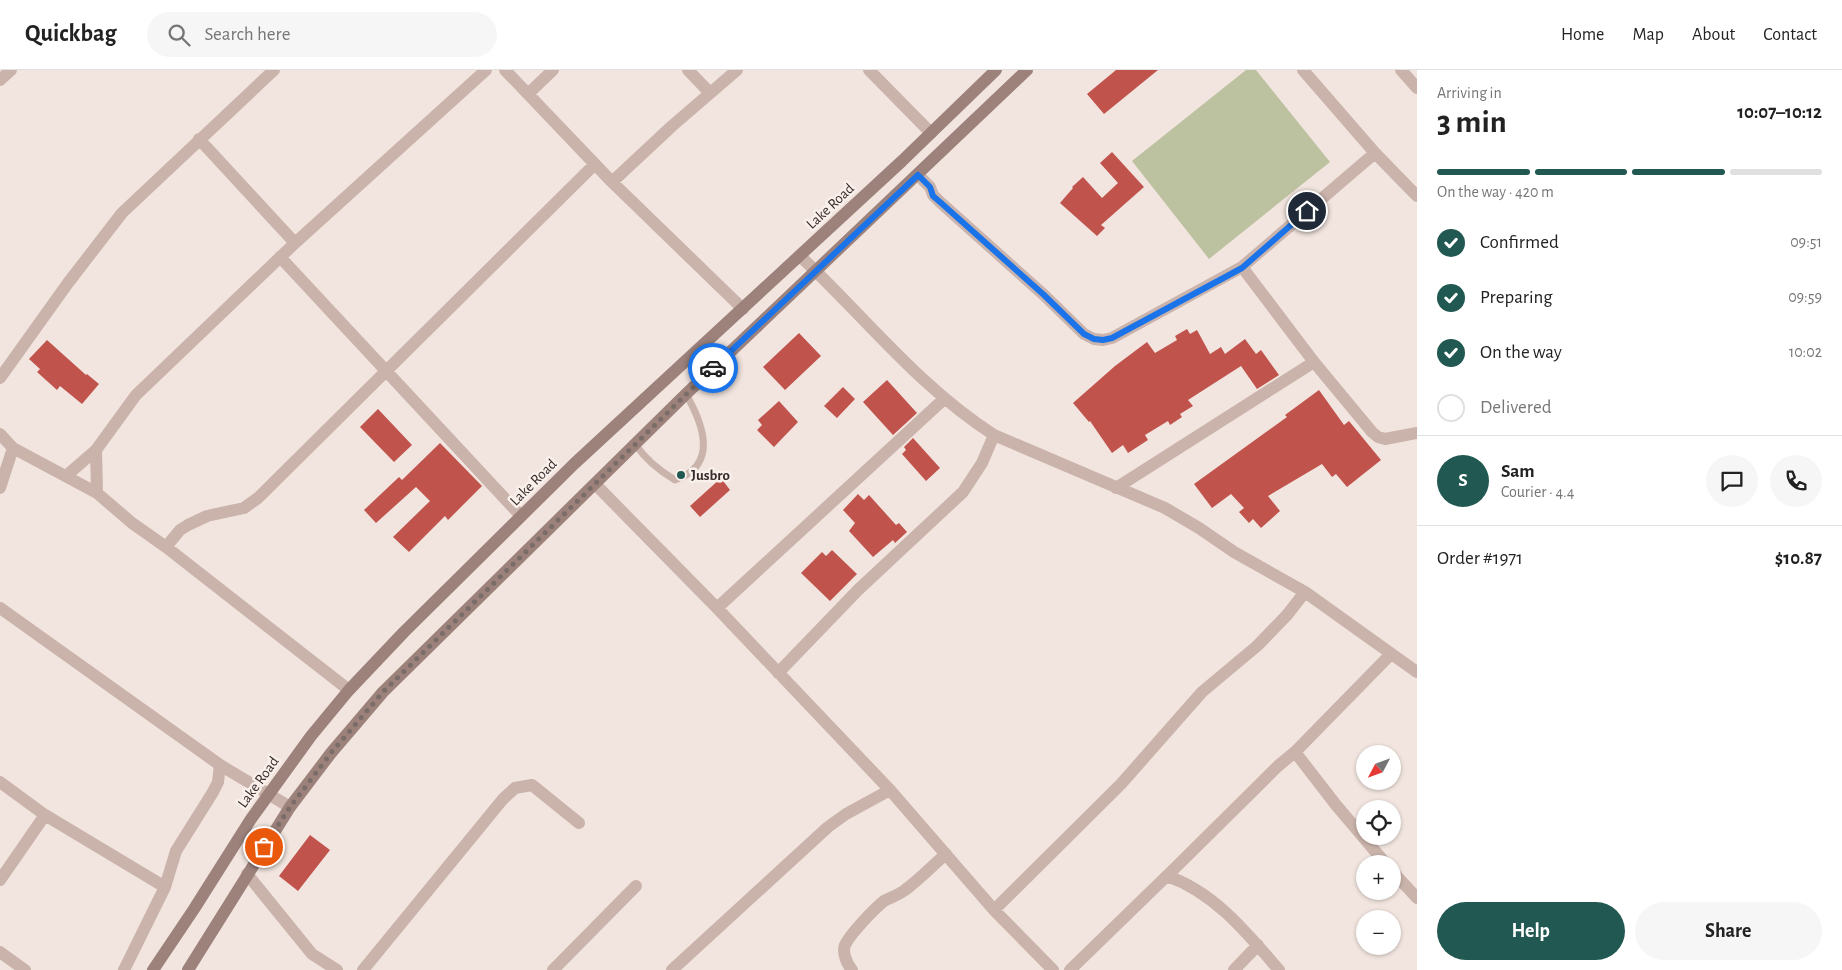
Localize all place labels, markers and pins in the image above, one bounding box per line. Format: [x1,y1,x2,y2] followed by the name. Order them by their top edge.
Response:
[1286,190,1328,232] pin
[691,468,730,483] place label: Jusbro
[675,469,687,481] marker: Jusbro
[243,826,285,868] pin

